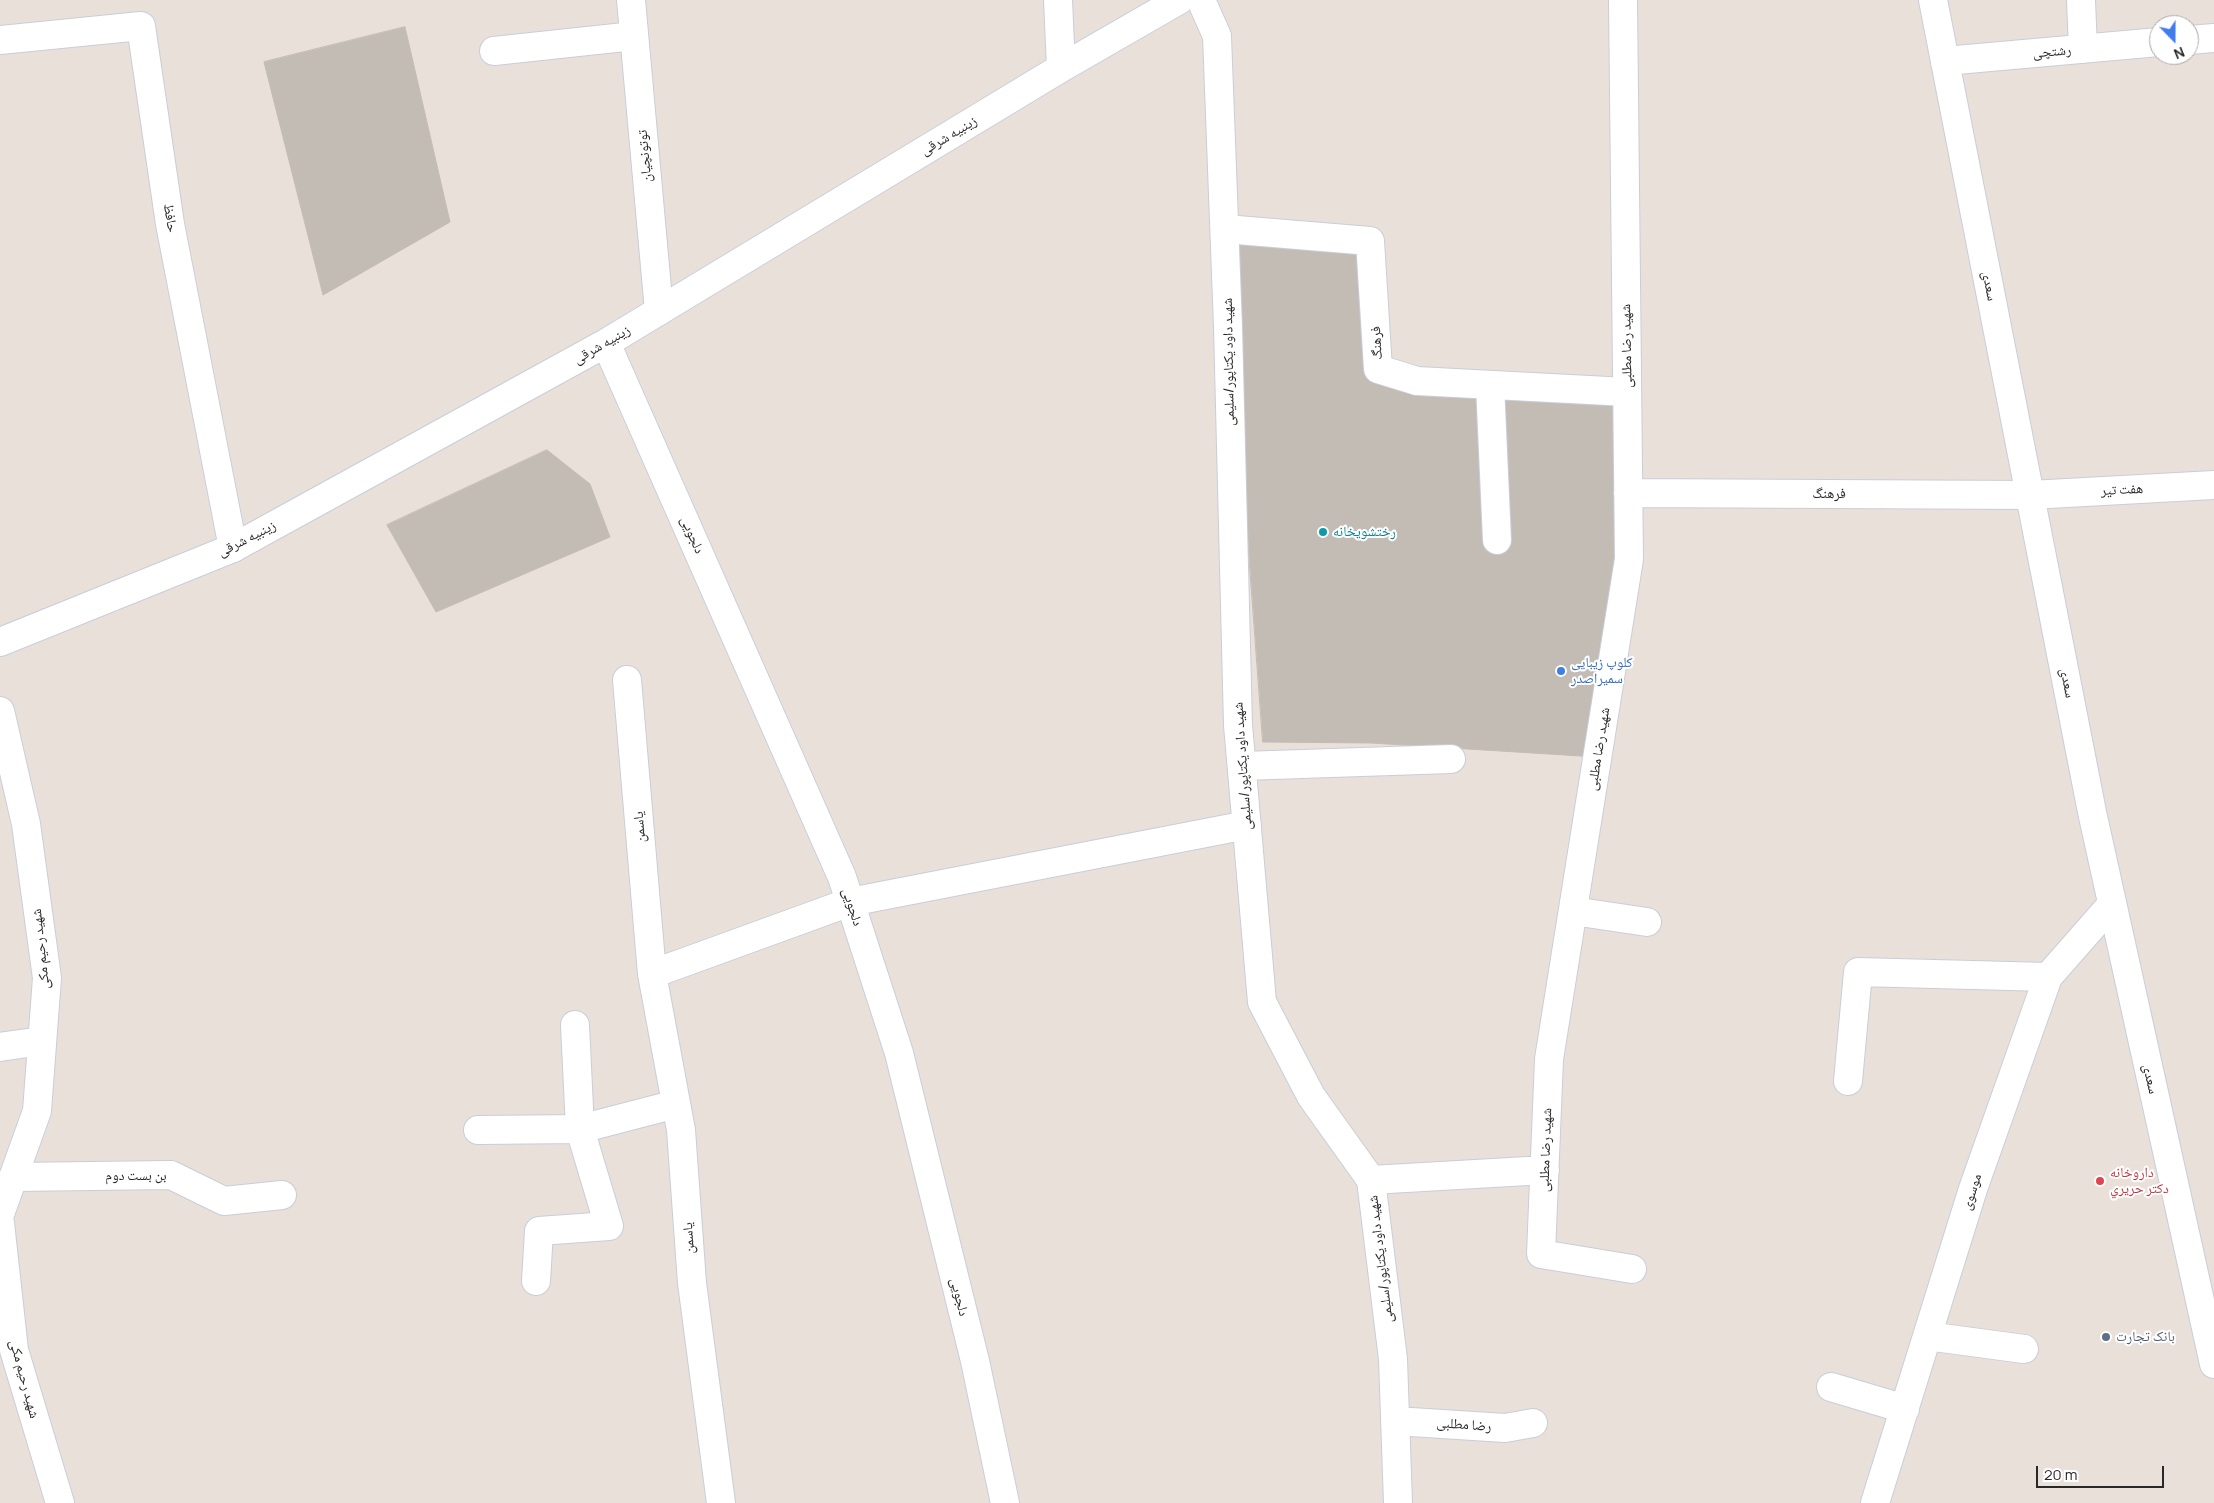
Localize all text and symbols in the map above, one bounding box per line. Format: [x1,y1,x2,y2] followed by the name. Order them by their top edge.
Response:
[2149,15,2199,65] north arrow
[2032,42,2072,62] street label: رشتچی
[2171,43,2188,64] text: N
[918,113,980,159] street label: زینبیه شرقی
[634,129,656,183] street label: توتونچیان
[159,202,181,234] street label: حافظ
[1978,270,2000,302] street label: سعدی
[1219,298,1239,426] street label: شهید داود یکتاپور/سلیمی
[1618,304,1636,388] street label: شهید رضا مطلبی
[571,322,633,368] street label: زینبیه شرقی
[1367,326,1387,360] street label: فرهنگ
[2100,481,2144,499] street label: هفت تیر
[1812,486,1846,502] street label: فرهنگ
[676,514,708,556] street label: دلجویی
[215,517,279,561] street label: زینبیه شرقی
[1333,524,1396,540] place label: رختشویخانه
[1317,526,1329,538] marker: رختشویخانه
[1571,655,1633,688] place label: کلوپ زیبایی سمیراصدر
[1555,665,1567,677] marker: کلوپ زیبایی سمیراصدر
[2056,667,2078,699] street label: سعدی
[1230,701,1256,831] street label: شهید داود یکتاپور/سلیمی
[1584,706,1614,792] street label: شهید رضا مطلبی
[630,811,650,843] street label: یاسمن
[838,886,866,928] street label: دلجویی
[28,908,54,990] street label: شهید رحیم مکی
[2139,1062,2161,1096] street label: سعدی
[1536,1108,1556,1192] street label: شهید رضا مطلبی
[2110,1165,2169,1198] place label: داروخانه دكتر حريري
[105,1168,167,1184] street label: بن بست دوم
[1958,1172,1986,1212] street label: موسوی
[2094,1175,2106,1187] marker: داروخانه دكتر حريري
[1365,1194,1397,1324] street label: شهید داود یکتاپور/سلیمی
[680,1222,698,1254] street label: یاسمن
[946,1276,972,1318] street label: دلجویی
[2116,1329,2175,1345] place label: بانک تجارت
[2100,1331,2112,1343] marker: بانک تجارت
[5,1338,43,1420] street label: شهید رحیم مکی
[1436,1415,1492,1435] street label: رضا مطلبی
[2039,1456,2166,1488] scale bar
[2044,1464,2077,1485] text: 20 m

